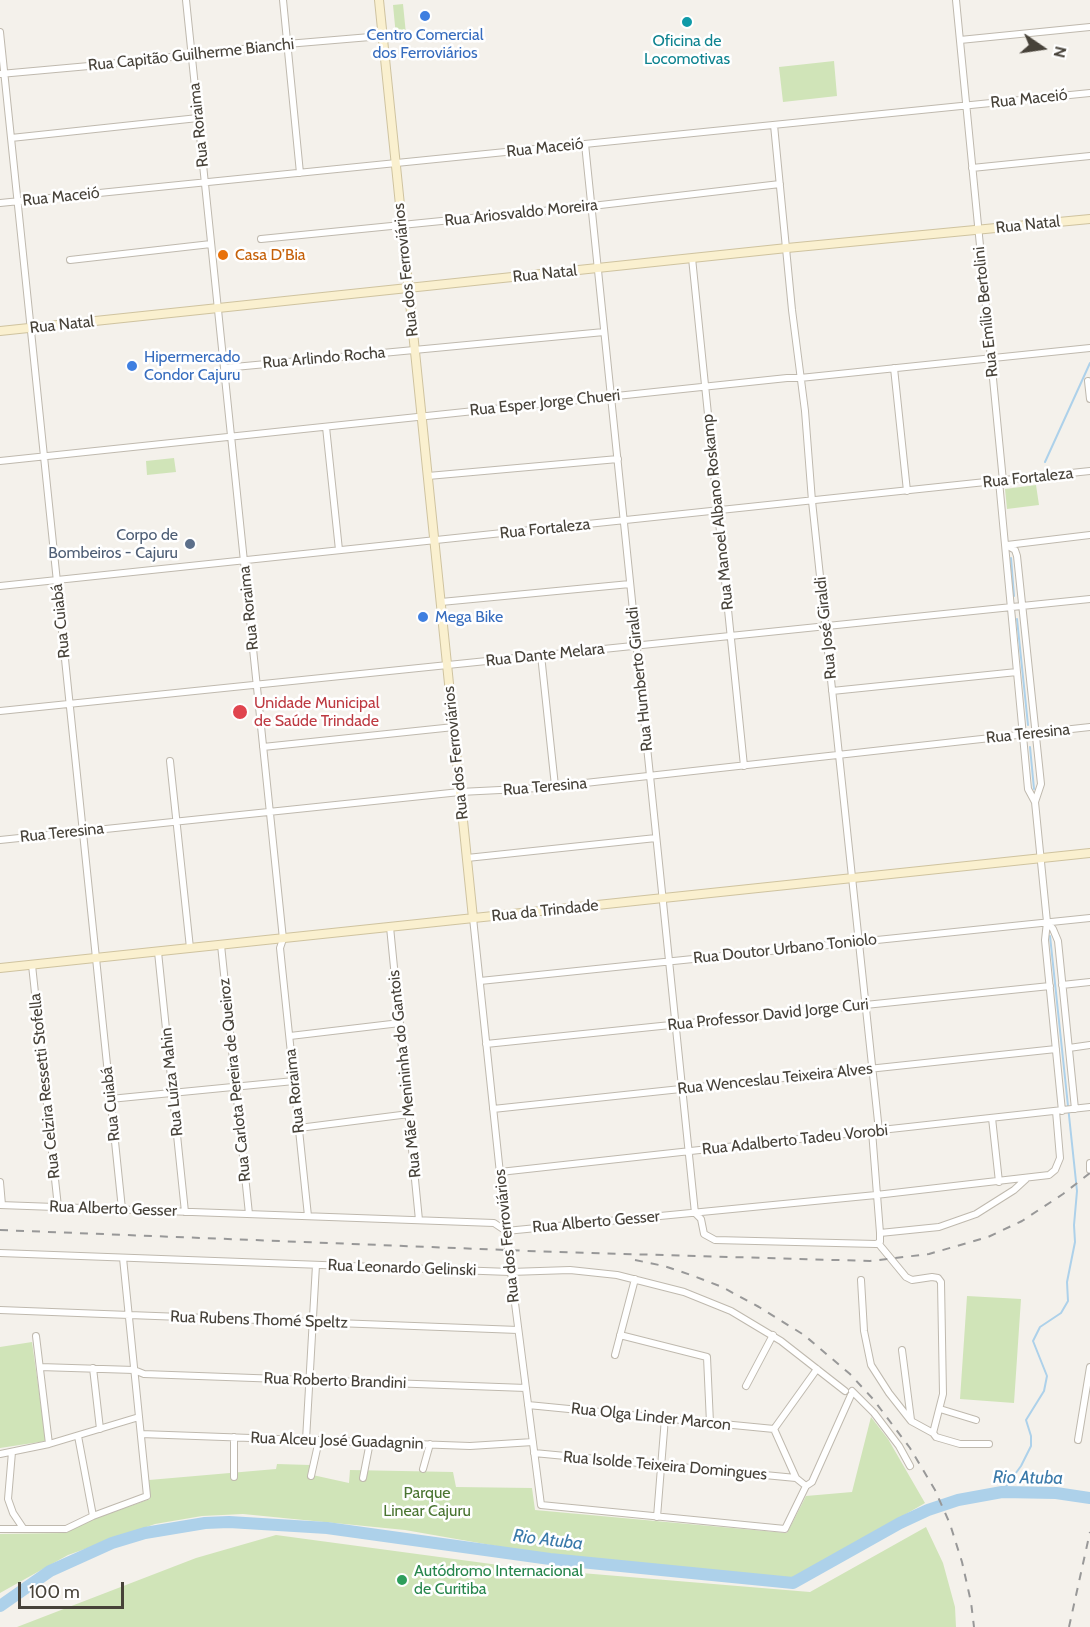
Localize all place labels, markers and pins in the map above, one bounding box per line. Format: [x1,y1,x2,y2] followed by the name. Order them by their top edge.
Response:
[418,9,432,23] marker: Centro Comercial dos Ferroviários
[680,15,694,29] marker: Oficina de Locomotivas
[367,25,483,63] place label: Centro Comercial dos Ferroviários
[644,31,730,69] place label: Oficina de Locomotivas
[235,245,305,265] place label: Casa D’Bia
[216,248,230,262] marker: Casa D’Bia
[144,347,240,385] place label: Hipermercado Condor Cajuru
[125,359,139,373] marker: Hipermercado Condor Cajuru
[48,525,178,563] place label: Corpo de Bombeiros - Cajuru
[183,537,197,551] marker: Corpo de Bombeiros - Cajuru
[435,607,503,627] place label: Mega Bike
[416,610,430,624] marker: Mega Bike
[254,693,379,731] place label: Unidade Municipal de Saúde Trindade
[231,703,249,721] marker: Unidade Municipal de Saúde Trindade
[414,1561,583,1599] place label: Autódromo Internacional de Curitiba
[395,1573,409,1587] marker: Autódromo Internacional de Curitiba

